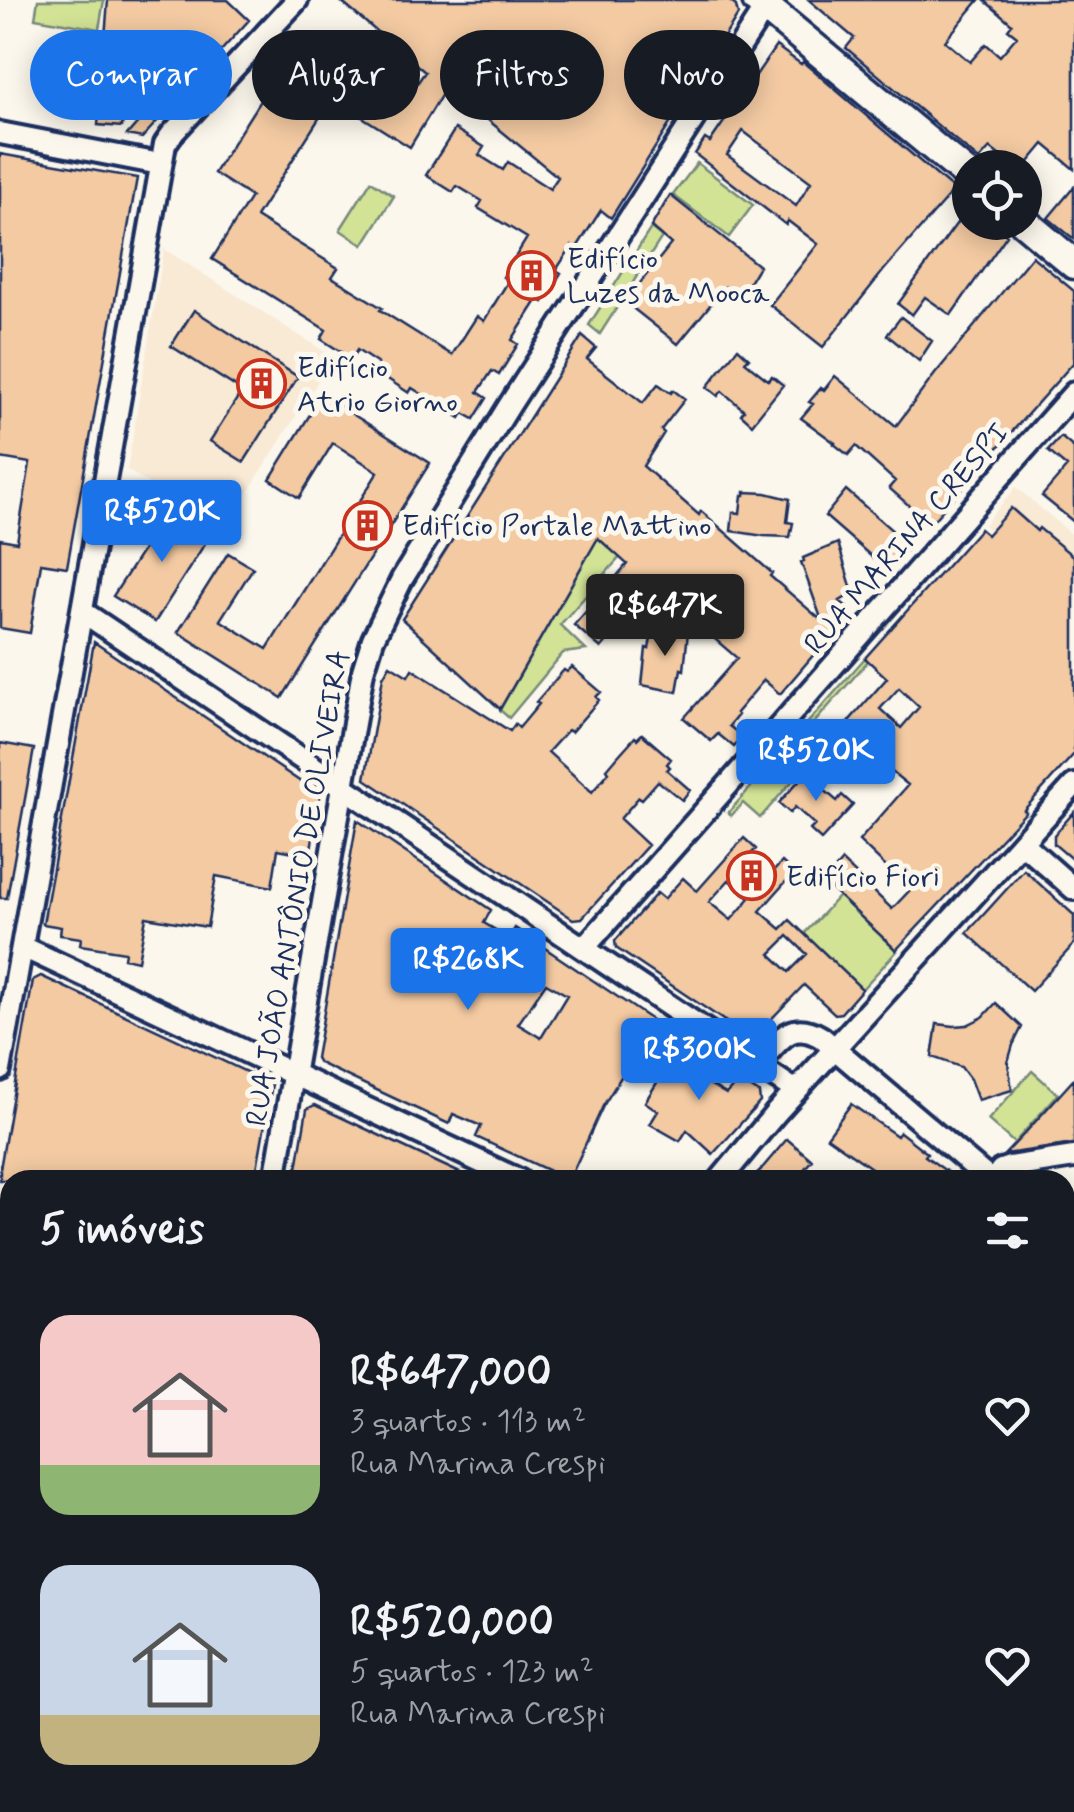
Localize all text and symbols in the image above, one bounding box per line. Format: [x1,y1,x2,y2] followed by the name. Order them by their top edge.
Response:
[30,30,232,120] chip: Comprar
[252,30,420,120] chip: Alugar
[440,30,604,120] chip: Filtros
[624,30,760,120] chip: Novo
[952,150,1042,240] map controls
[952,150,1042,240] button: locate
[567,240,771,313] place label: Edifício Luzes da Mooca
[506,249,558,301] building icon: Edifício Luzes da Mooca
[297,349,458,422] place label: Edifício Atrio Giorno
[236,358,288,410] building icon: Edifício Atrio Giorno
[796,415,1019,663] street label: RUA MARINA CRESPI
[81,480,243,565] pin: R$520K
[104,491,220,533] text: R$520K
[341,499,393,551] building icon: Edifício Portale Mattino
[402,507,712,546] place label: Edifício Portale Mattino
[584,574,746,659] pin: R$647K
[608,585,722,627] text: R$647K
[237,647,360,1129] street label: RUA JOÃO ANTÔNIO DE OLIVEIRA
[735,719,897,804] pin: R$520K
[758,730,874,772] text: R$520K
[725,850,777,902] building icon: Edifício Fiori
[786,858,940,897] place label: Edifício Fiori
[387,928,549,1013] pin: R$268K
[413,939,523,981] text: R$268K
[618,1018,780,1103] pin: R$300K
[643,1029,755,1071] text: R$300K
[40,1203,204,1258] text: 5 imóveis
[980,1203,1035,1258] icon: filters
[350,1346,551,1401] text: R$647,000
[120,1355,240,1475] icon: home
[980,1388,1035,1443] icon: heart
[350,1401,586,1443] text: 3 quartos · 113 m²
[350,1443,605,1485] text: Rua Marina Crespi
[350,1596,554,1651] text: R$520,000
[120,1605,240,1725] icon: home
[980,1638,1035,1693] icon: heart
[350,1651,594,1693] text: 5 quartos · 123 m²
[350,1693,605,1735] text: Rua Marina Crespi

